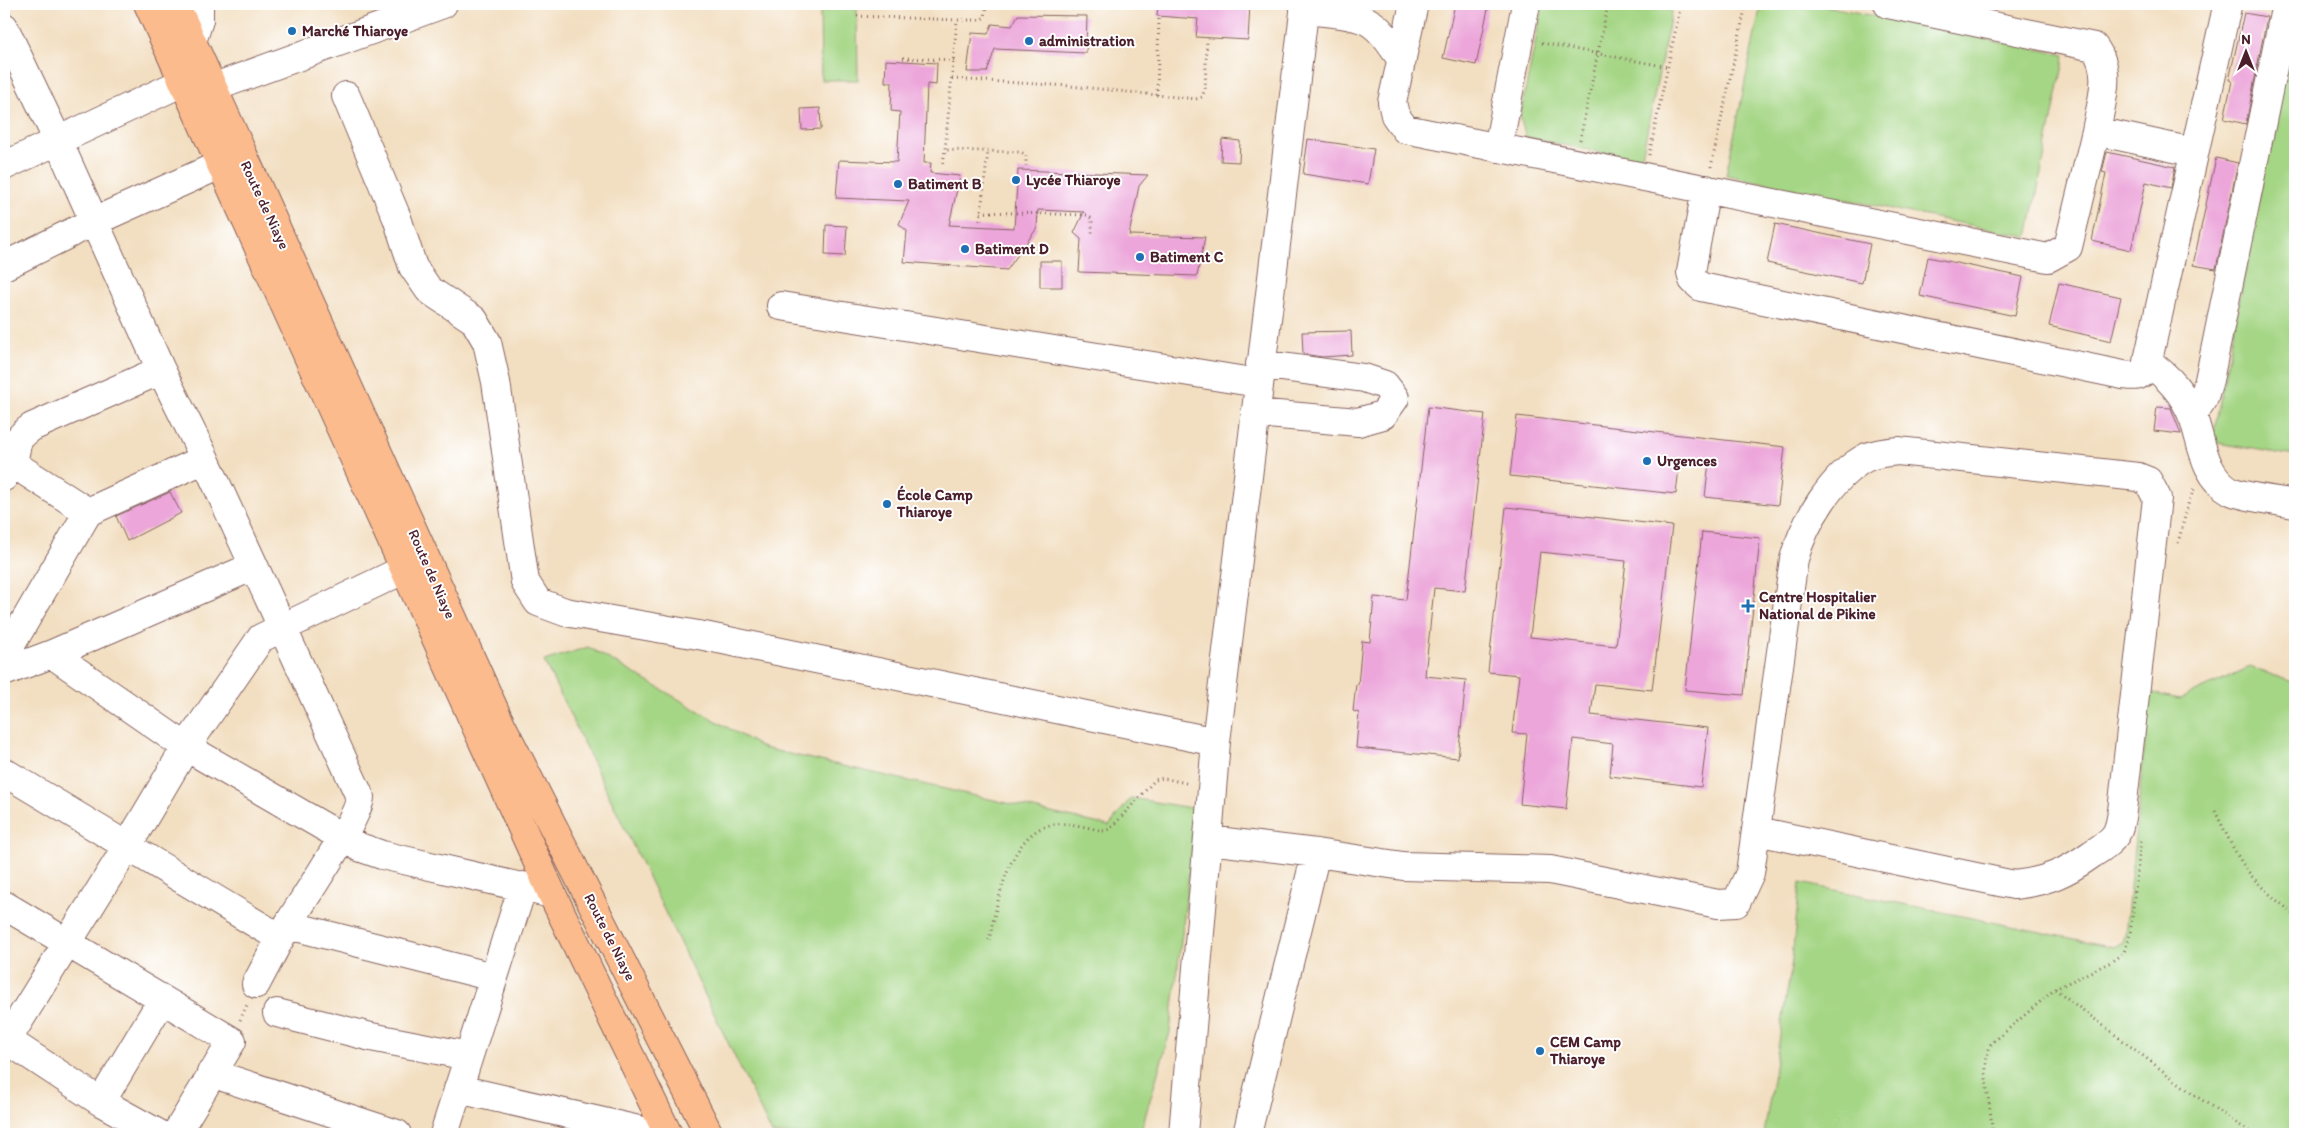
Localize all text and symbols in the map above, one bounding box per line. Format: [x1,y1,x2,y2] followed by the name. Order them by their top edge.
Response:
[302,22,408,41] place label: Marché Thiaroye
[286,25,298,37] marker: Marché Thiaroye
[2222,28,2272,78] north arrow
[2241,31,2251,48] text: N
[1039,32,1135,50] place label: administration
[1023,35,1035,47] marker: administration
[237,158,293,252] street label: Route de Niaye
[1026,171,1121,190] place label: Lycée Thiaroye
[1010,174,1022,186] marker: Lycée Thiaroye
[908,175,982,193] place label: Batiment B
[892,178,904,190] marker: Batiment B
[975,240,1049,258] place label: Batiment D
[959,243,971,255] marker: Batiment D
[1150,248,1224,266] place label: Batiment C
[1134,251,1146,263] marker: Batiment C
[1657,452,1717,471] place label: Urgences
[1641,455,1653,467] marker: Urgences
[896,485,973,522] place label: École Camp Thiaroye
[881,498,893,510] marker: École Camp Thiaroye
[404,527,460,621] street label: Route de Niaye
[1759,588,1876,623] place label: Centre Hospitalier National de Pikine
[1741,599,1755,613] marker: Centre Hospitalier National de Pikine
[580,890,640,984] street label: Route de Niaye
[1549,1033,1621,1069] place label: CEM Camp Thiaroye
[1534,1045,1546,1057] marker: CEM Camp Thiaroye

